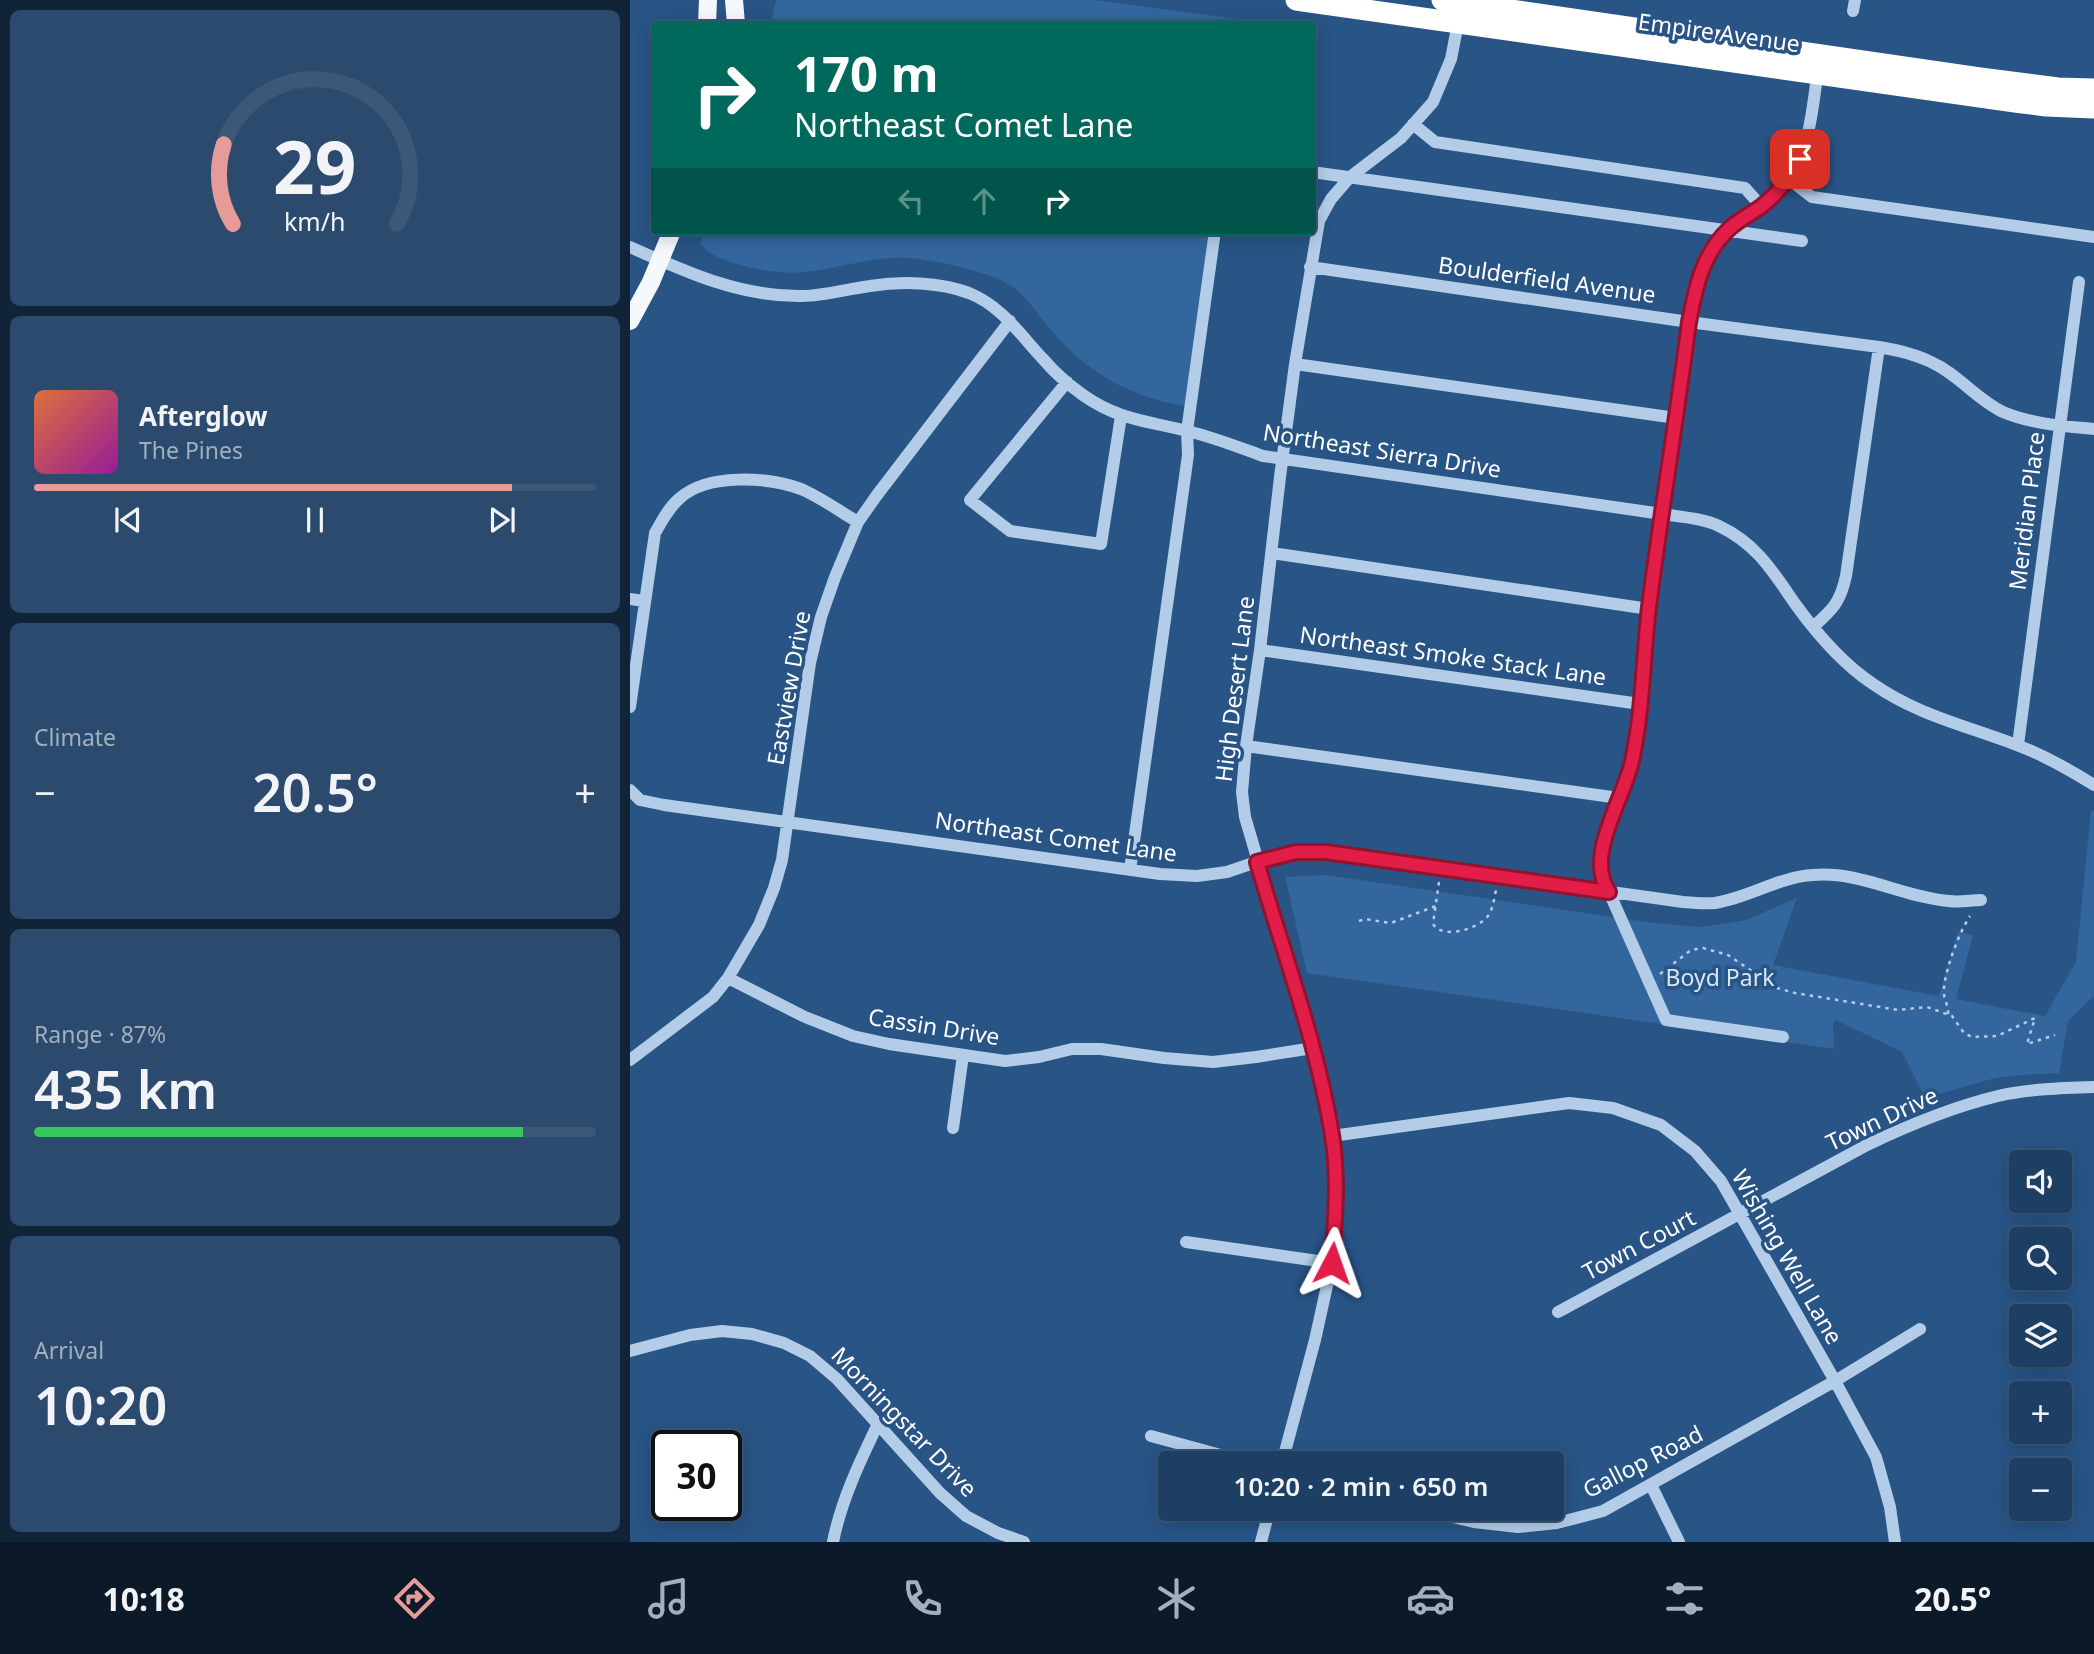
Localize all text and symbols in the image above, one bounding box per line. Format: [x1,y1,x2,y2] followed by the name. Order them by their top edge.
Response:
[1636,5,1802,59] street label: Empire Avenue
[794,40,939,106] text: 170 m
[679,49,770,140] icon: right
[794,103,1133,146] text: Northeast Comet Lane
[273,117,357,216] text: 29
[1770,129,1830,189] pin
[1781,140,1819,178] icon: arrive
[892,182,930,220] icon: left
[965,182,1003,220] icon: ahead
[1038,182,1076,220] icon: right
[284,204,346,238] text: km/h
[1436,248,1658,310] street label: Boulderfield Avenue
[139,398,267,434] text: Afterglow
[1261,415,1503,485] street label: Northeast Sierra Drive
[2000,430,2052,592] street label: Meridian Place
[139,434,243,466] text: The Pines
[109,501,147,539] icon: previous
[296,501,334,539] icon: pause
[483,501,521,539] icon: next
[1207,594,1261,784] street label: High Desert Lane
[759,608,817,767] street label: Eastview Drive
[1298,618,1608,692] street label: Northeast Smoke Stack Lane
[34,721,116,753] text: Climate
[252,756,378,827] text: 20.5°
[34,766,56,818] text: −
[574,766,596,818] text: +
[933,803,1179,869] street label: Northeast Comet Lane
[1666,961,1775,993] park label: Boyd Park
[866,1000,1002,1052] street label: Cassin Drive
[34,1018,166,1050] text: Range · 87%
[34,1053,217,1124] text: 435 km
[1821,1078,1943,1158] street label: Town Drive
[2009,1150,2072,1521] map controls
[2009,1150,2072,1213] button: sound
[1725,1163,1851,1350] street label: Wishing Well Lane
[1577,1201,1701,1287] street label: Town Court
[1295,1226,1369,1300] position arrow
[2009,1227,2072,1290] button: search
[2009,1304,2072,1367] button: layers
[34,1334,104,1366] text: Arrival
[825,1339,985,1503] street label: Morningstar Drive
[34,1369,167,1440] text: 10:20
[2009,1381,2072,1444] button: +
[1577,1417,1708,1505] street label: Gallop Road
[651,1430,742,1521] speed limit sign: 30
[2009,1458,2072,1521] button: −
[1234,1468,1488,1504] text: 10:20 · 2 min · 650 m
[390,1574,439,1623] icon: directions
[644,1574,693,1623] icon: music
[898,1574,947,1623] icon: phone
[1152,1574,1201,1623] icon: climate
[1406,1574,1455,1623] icon: car
[1660,1574,1709,1623] icon: filters
[103,1577,185,1620] text: 10:18
[1914,1577,1991,1620] text: 20.5°

